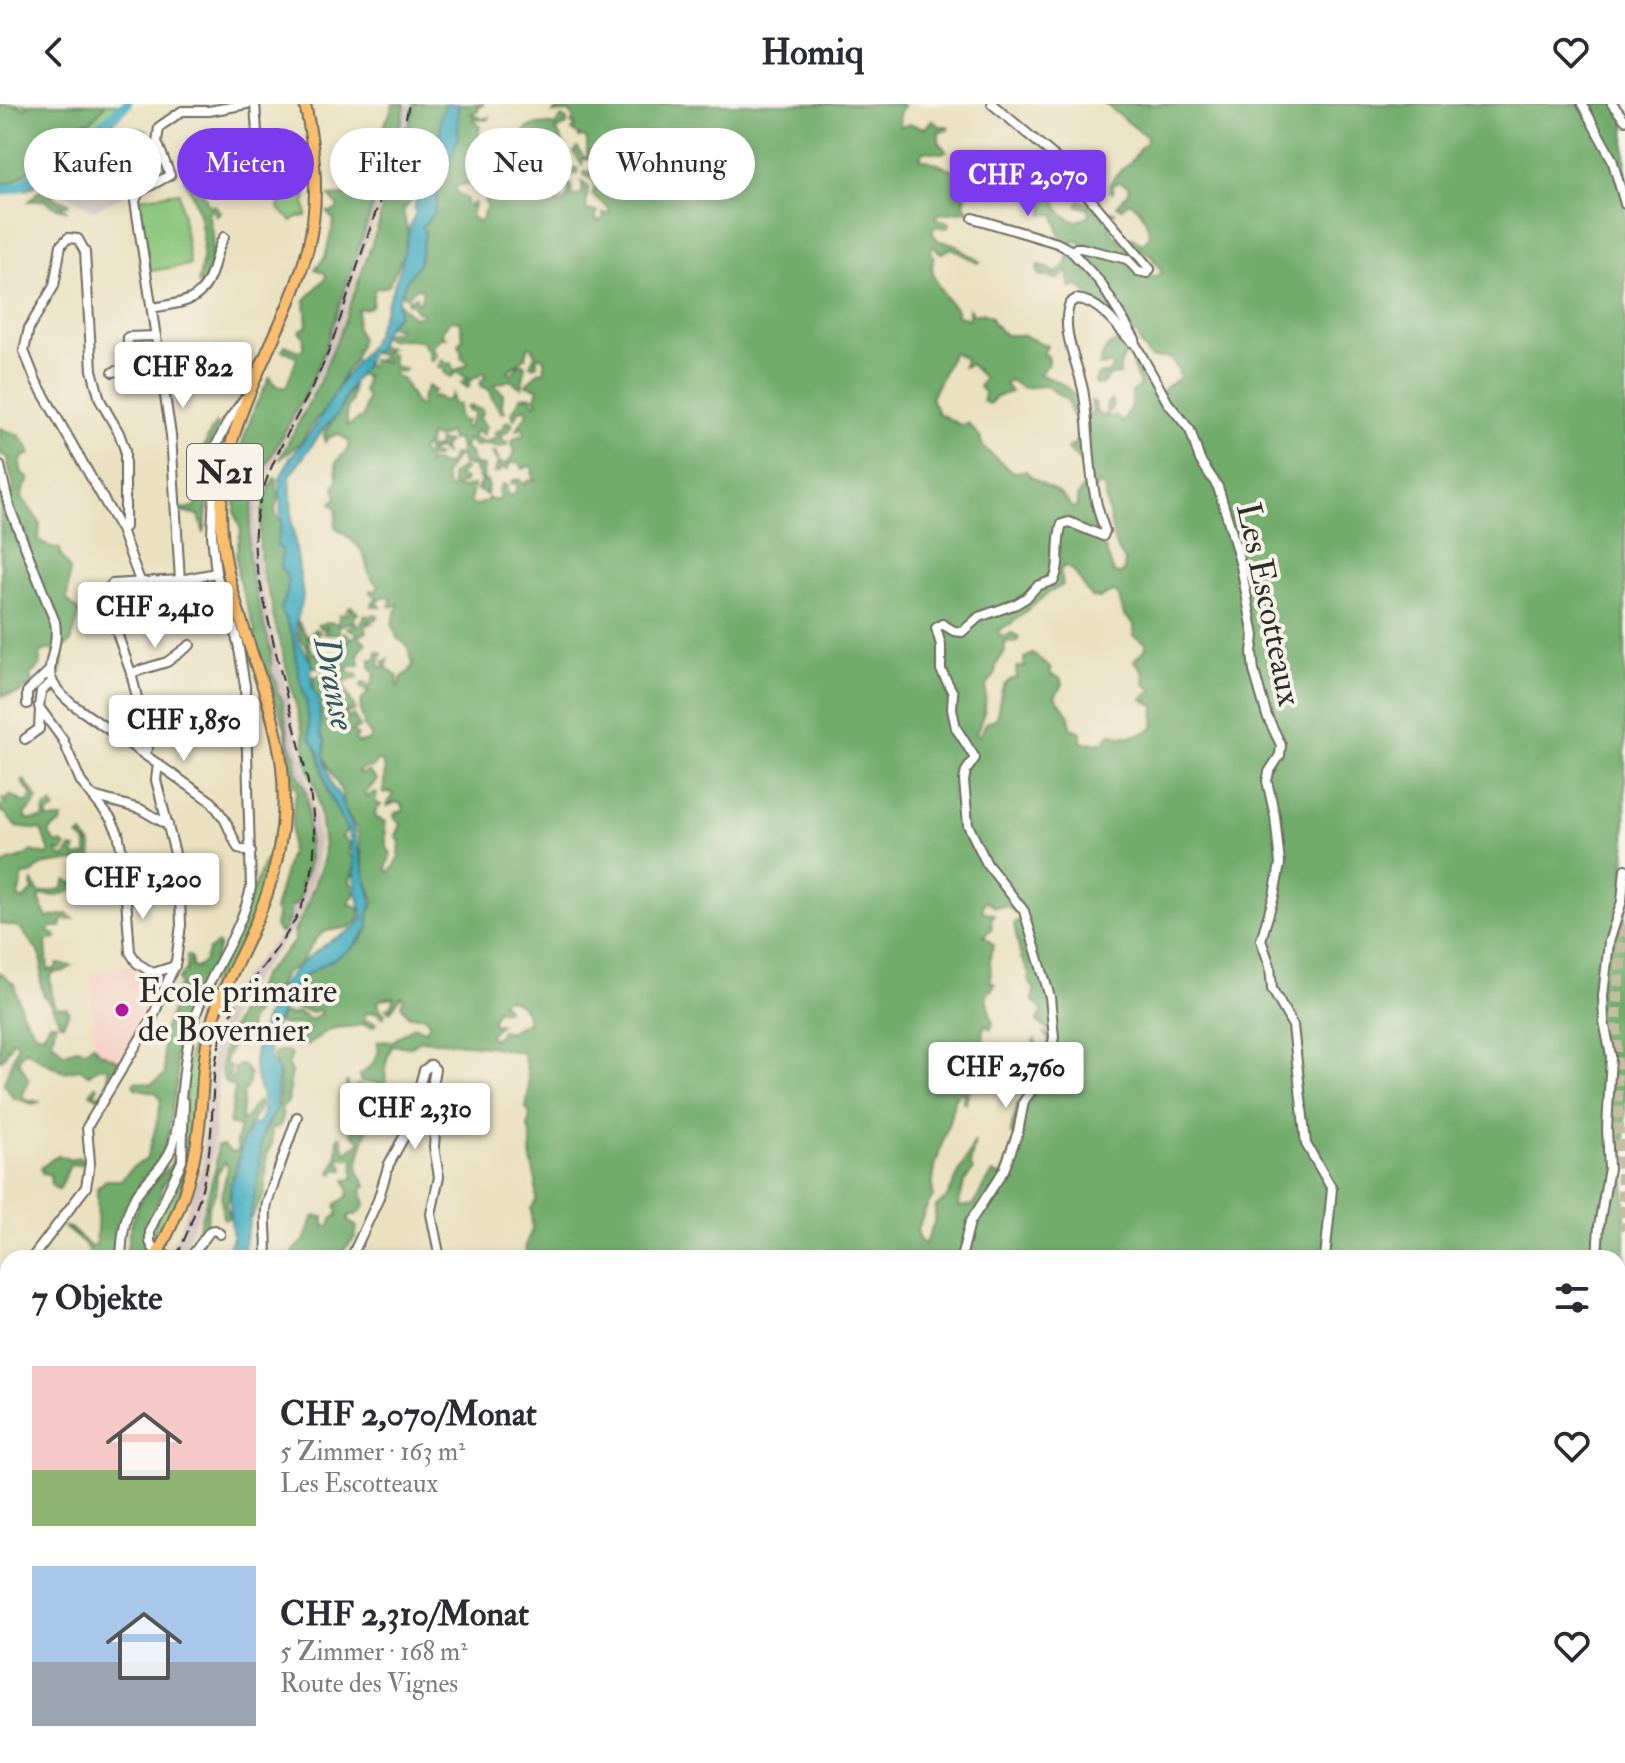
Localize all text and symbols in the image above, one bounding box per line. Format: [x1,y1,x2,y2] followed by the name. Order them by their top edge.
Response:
[32,30,76,74] icon: back
[761,30,864,75] text: Homiq
[1549,30,1593,74] icon: heart
[24,128,161,200] chip: Kaufen
[177,128,314,200] chip: Mieten
[330,128,449,200] chip: Filter
[465,128,572,200] chip: Neu
[588,128,755,200] chip: Wohnung
[936,150,1120,218] pin: CHF 2,070
[968,160,1088,192] text: CHF 2,070
[109,342,257,410] pin: CHF 822
[133,352,233,384] text: CHF 822
[187,444,263,500] road number: N21
[1226,499,1311,710] street label: Les Escotteaux
[63,582,247,650] pin: CHF 2,410
[96,592,214,624] text: CHF 2,410
[303,631,366,735] water label: Dranse
[92,695,276,763] pin: CHF 1,850
[127,705,241,737] text: CHF 1,850
[51,853,235,921] pin: CHF 1,200
[84,863,202,895] text: CHF 1,200
[138,970,337,1052] place label: Ecole primaire de Bovernier
[113,1001,131,1019] marker: Ecole primaire de Bovernier
[914,1042,1098,1110] pin: CHF 2,760
[947,1052,1065,1084] text: CHF 2,760
[323,1083,507,1151] pin: CHF 2,310
[358,1093,472,1125] text: CHF 2,310
[1550,1276,1594,1320] icon: filters
[32,1277,162,1320] text: 7 Objekte
[280,1393,537,1436] text: CHF 2,070/Monat
[96,1398,192,1494] icon: home
[1550,1424,1594,1468] icon: heart
[280,1436,465,1468] text: 5 Zimmer · 163 m²
[280,1468,438,1500] text: Les Escotteaux
[280,1593,529,1636] text: CHF 2,310/Monat
[96,1598,192,1694] icon: home
[1550,1624,1594,1668] icon: heart
[280,1636,468,1668] text: 5 Zimmer · 168 m²
[280,1668,458,1700] text: Route des Vignes

